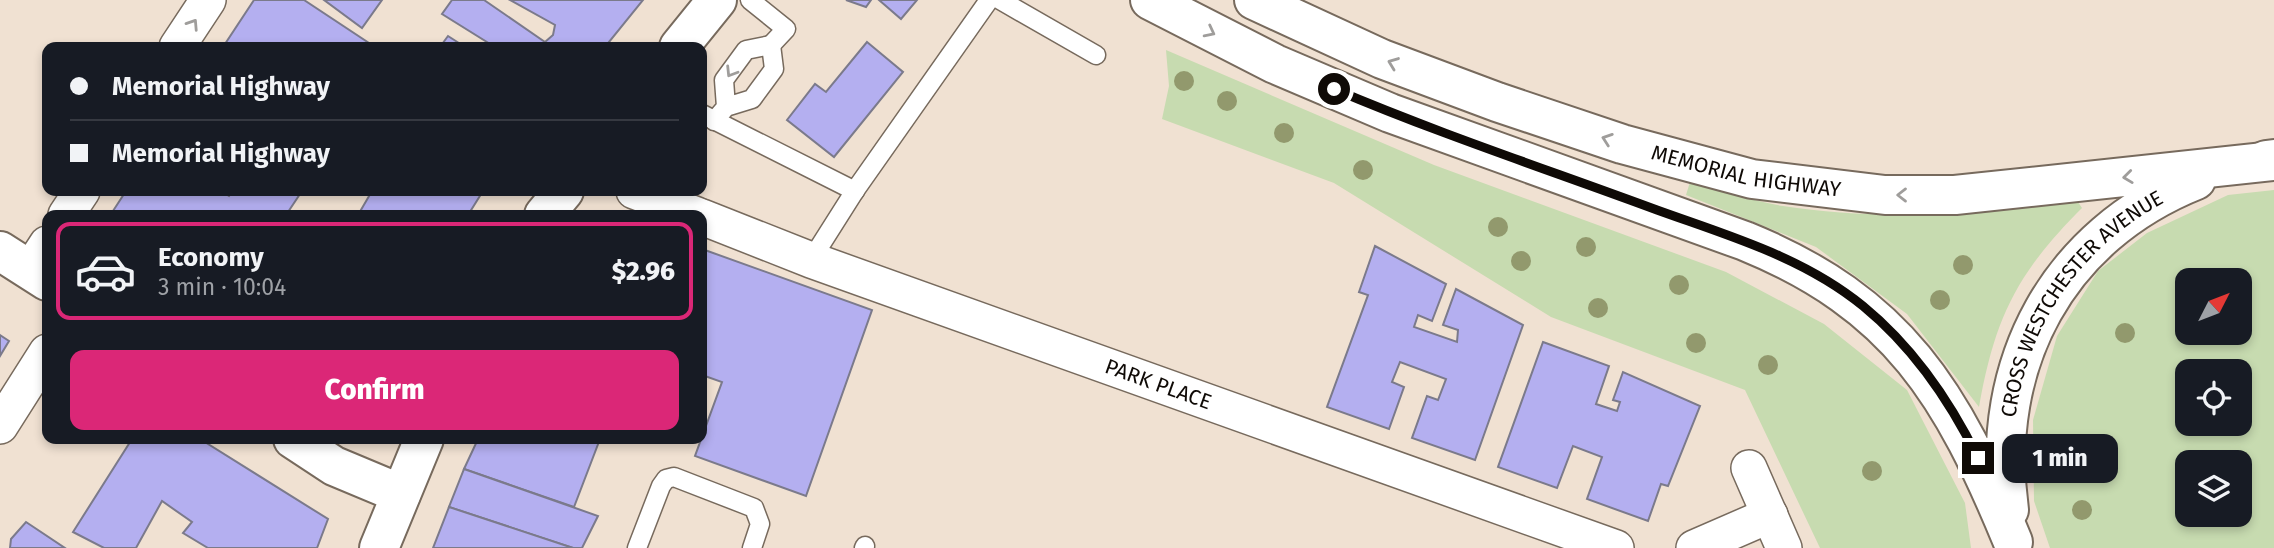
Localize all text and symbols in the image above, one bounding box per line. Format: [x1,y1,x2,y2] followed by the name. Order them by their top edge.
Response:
[184,18,197,31] one-way arrow
[1203,24,1215,37] one-way arrow
[1387,57,1399,71] one-way arrow
[726,64,739,77] one-way arrow
[112,71,330,102] text: Memorial Highway
[1318,73,1350,105] route start
[1601,133,1614,147] one-way arrow
[112,138,330,169] text: Memorial Highway
[1648,139,1843,203] street label: MEMORIAL HIGHWAY
[2122,170,2134,185] one-way arrow
[1996,185,2168,419] street label: CROSS WESTCHESTER AVENUE
[1896,187,1906,203] one-way arrow
[74,240,137,303] icon: car
[158,242,264,273] text: Economy
[612,256,675,287] text: $2.96
[2175,268,2252,345] north arrow
[2175,268,2252,527] map controls
[158,273,286,301] text: 3 min · 10:04
[70,350,679,430] button: Confirm
[1102,353,1215,415] street label: PARK PLACE
[2175,359,2252,436] button: locate
[2002,434,2118,482] callout: 1 min
[1962,442,1994,474] route end
[2032,444,2088,472] text: 1 min
[2175,450,2252,527] button: layers

